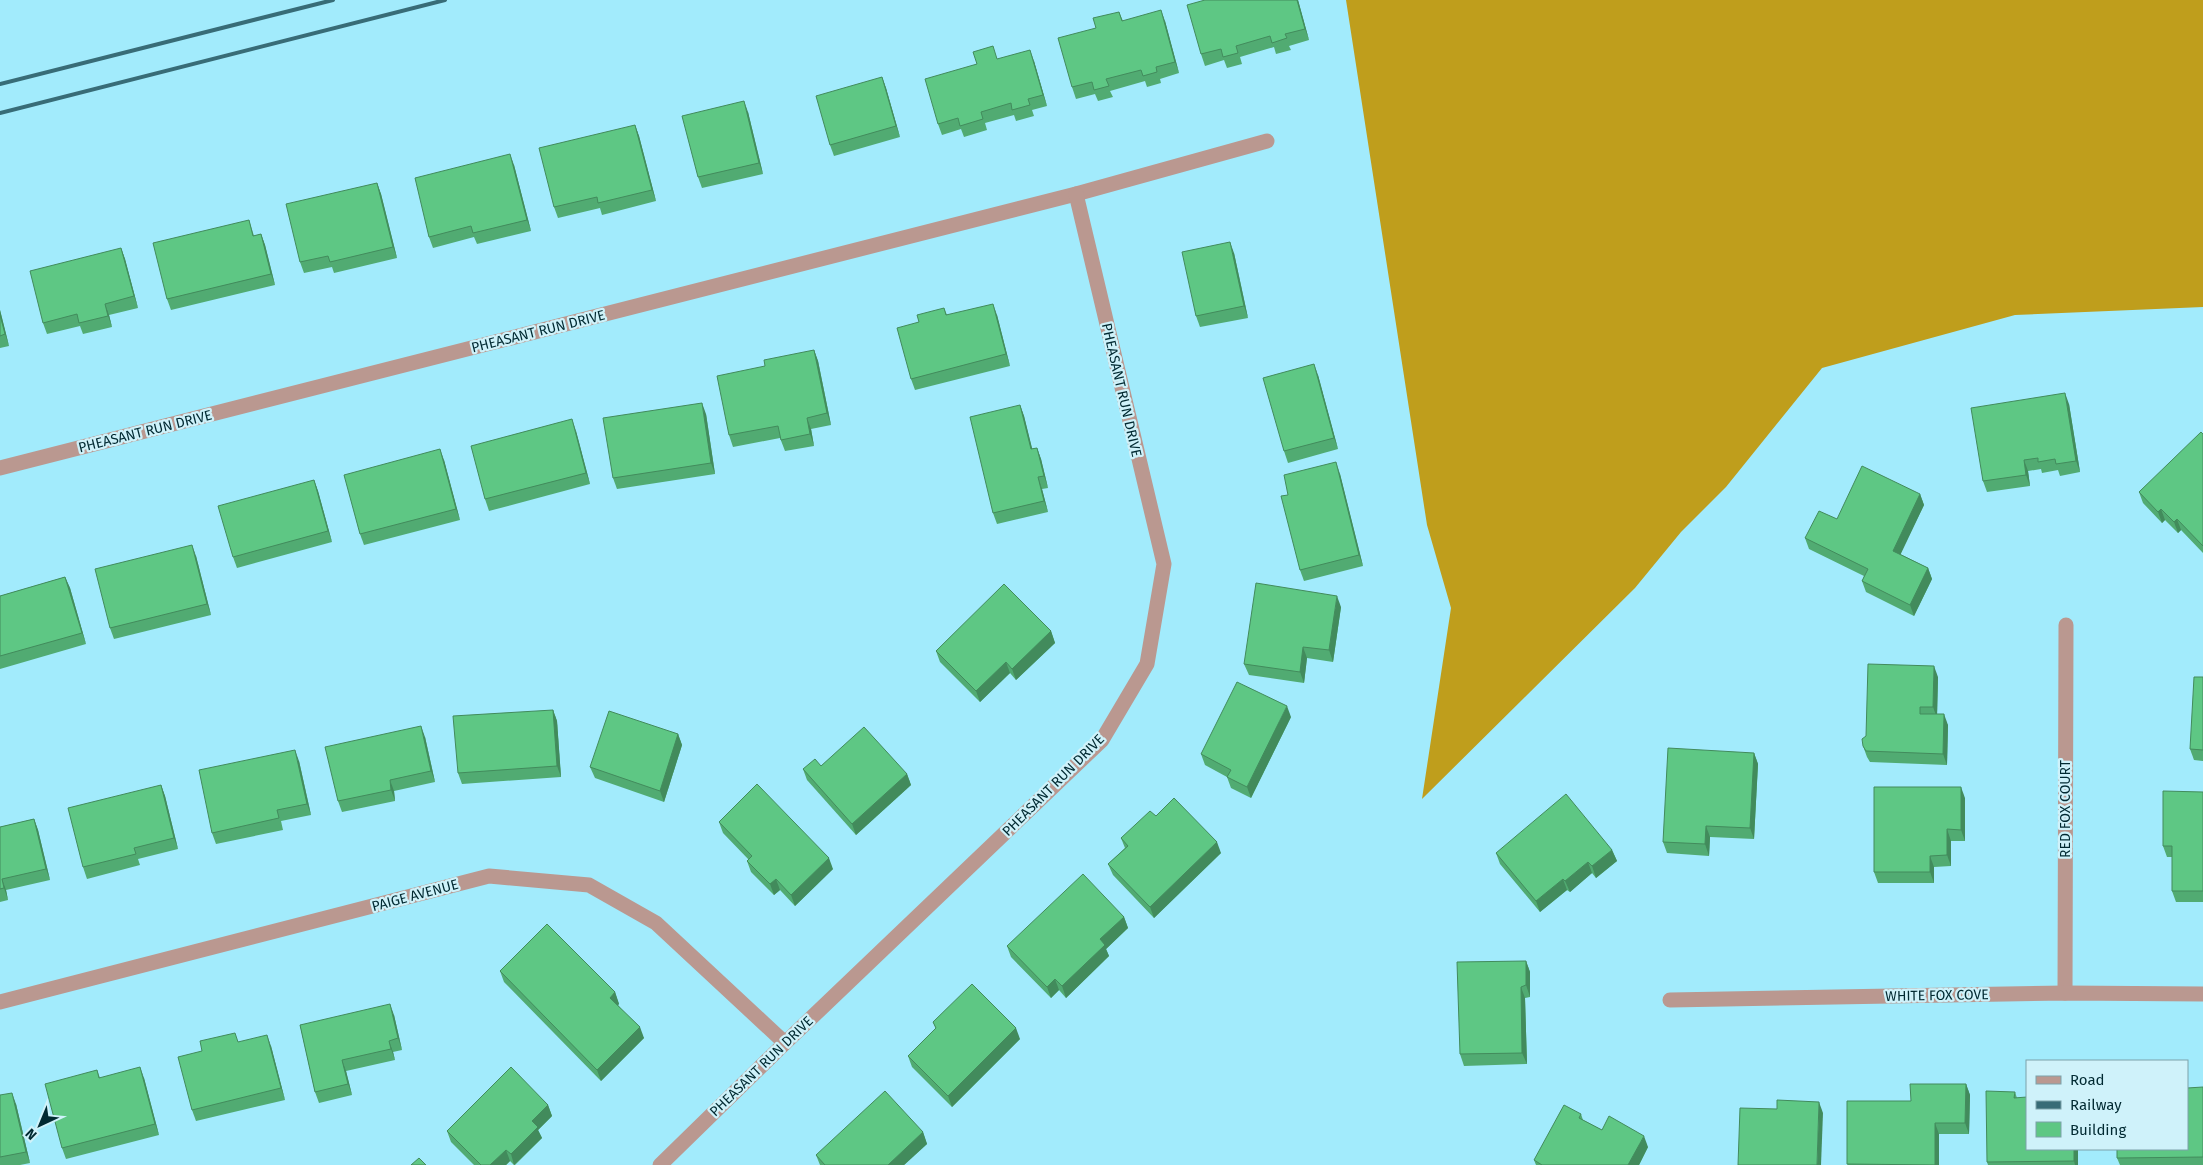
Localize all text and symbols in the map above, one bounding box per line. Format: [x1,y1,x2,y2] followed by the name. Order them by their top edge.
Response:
[470,307,607,356] street label: PHEASANT RUN DRIVE
[1098,321,1145,459] street label: PHEASANT RUN DRIVE
[77,407,214,456] street label: PHEASANT RUN DRIVE
[999,731,1108,840] street label: PHEASANT RUN DRIVE
[2057,759,2074,858] street label: RED FOX COURT
[370,876,460,915] street label: PAIGE AVENUE
[1885,986,1989,1005] street label: WHITE FOX COVE
[706,1013,817,1120] street label: PHEASANT RUN DRIVE
[2026,1060,2188,1150] legend
[2070,1071,2105,1089] text: Road
[2070,1096,2122,1114] text: Railway
[15,1100,65,1150] north arrow
[2070,1121,2126,1139] text: Building
[22,1125,41,1143] text: N

